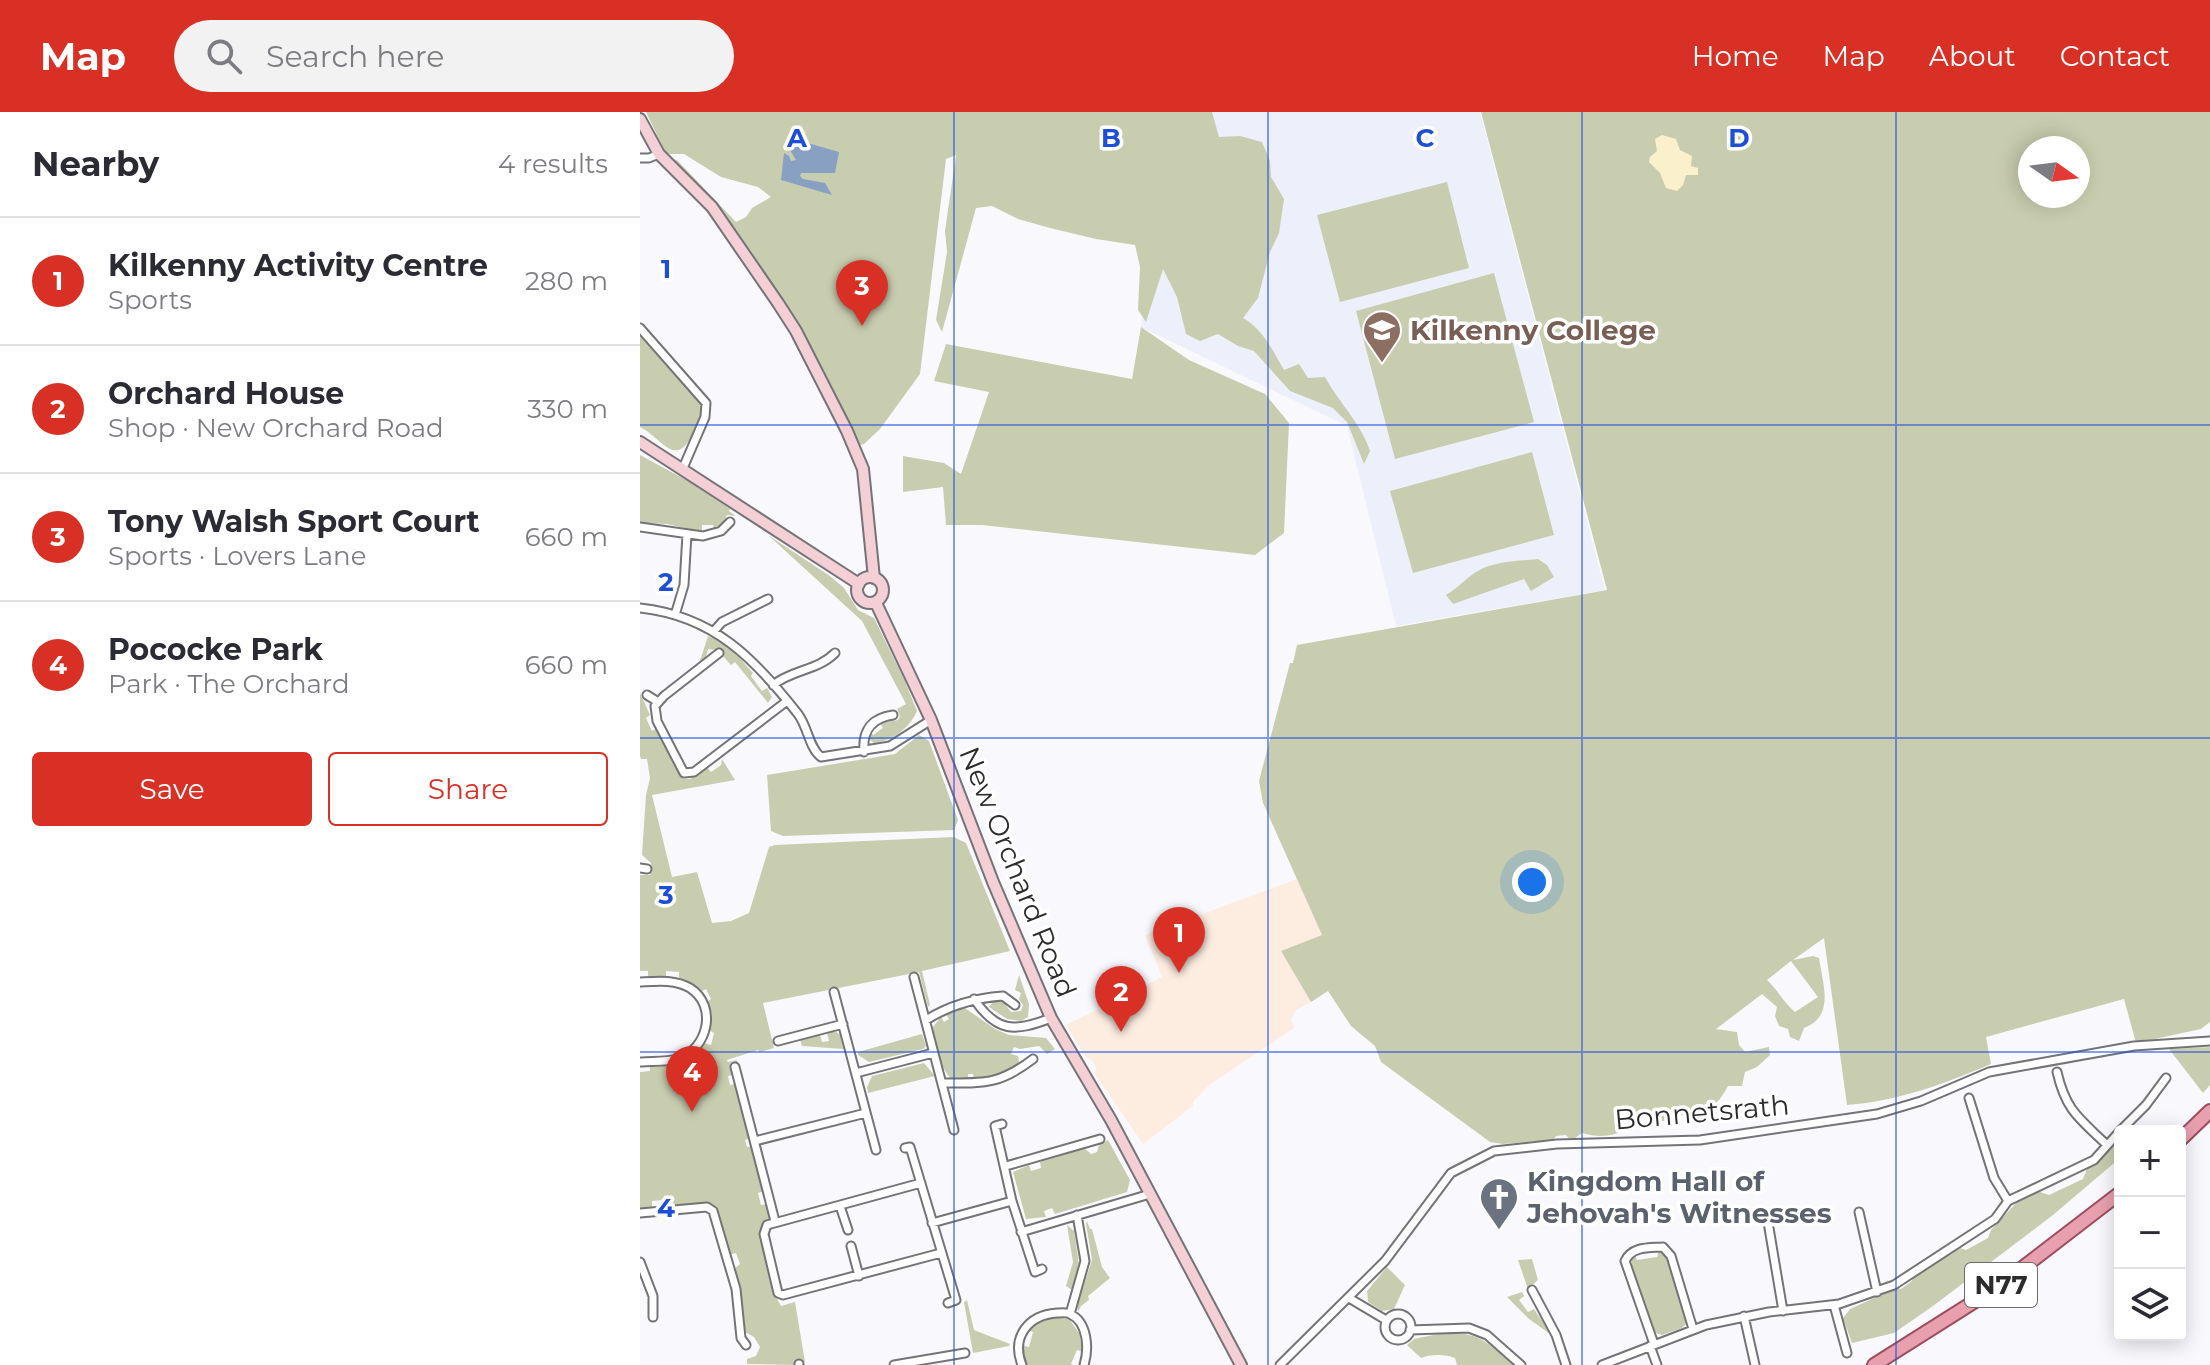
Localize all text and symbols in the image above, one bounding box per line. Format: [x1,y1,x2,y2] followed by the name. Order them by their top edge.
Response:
[174,20,734,92] search box
[40,33,126,80] text: Map
[202,34,246,78] icon: search
[266,38,444,75] text: Search here
[1692,39,1779,73] text: Home
[1823,39,1885,73] text: Map
[1929,39,2016,73] text: About
[2060,39,2170,73] text: Contact
[786,122,808,154] text: A
[1101,122,1121,154] text: B
[1416,122,1435,154] text: C
[1728,122,1750,154] text: D
[2018,136,2090,208] north arrow
[32,143,159,185] text: Nearby
[498,148,608,180] text: 4 results
[108,247,488,284] text: Kilkenny Activity Centre
[661,253,671,285] text: 1
[836,260,888,326] pin: 3
[53,265,63,297] text: 1
[525,265,608,297] text: 280 m
[108,284,192,316] text: Sports
[1361,309,1403,364] school or university icon: Kilkenny College
[1410,313,1656,347] place label: Kilkenny College
[108,375,344,412] text: Orchard House
[50,393,66,425] text: 2
[527,393,608,425] text: 330 m
[108,412,444,444] text: Shop · New Orchard Road
[108,503,480,540] text: Tony Walsh Sport Court
[50,521,66,553] text: 3
[525,521,608,553] text: 660 m
[108,540,366,572] text: Sports · Lovers Lane
[658,566,674,598] text: 2
[108,631,323,668] text: Pococke Park
[49,649,67,681] text: 4
[525,649,608,681] text: 660 m
[108,668,350,700] text: Park · The Orchard
[952,742,1084,1002] street label: New Orchard Road
[32,752,312,826] button: Save
[328,752,608,826] button: Share
[1512,862,1552,902] your location
[657,879,674,911] text: 3
[1153,907,1205,973] pin: 1
[1095,966,1147,1032] pin: 2
[666,1046,718,1112] pin: 4
[1613,1087,1791,1137] street label: Bonnetsrath
[2114,1125,2186,1341] map controls
[2114,1125,2186,1197] button: +
[1526,1164,1832,1230] place label: Kingdom Hall of Jehovah's Witnesses
[1478,1176,1520,1231] church icon: Kingdom Hall of Jehovah's Witnesses
[657,1192,675,1224] text: 4
[2114,1197,2186,1269] button: −
[1965,1263,2037,1307] road number: N77
[2114,1269,2186,1341] button: layers

